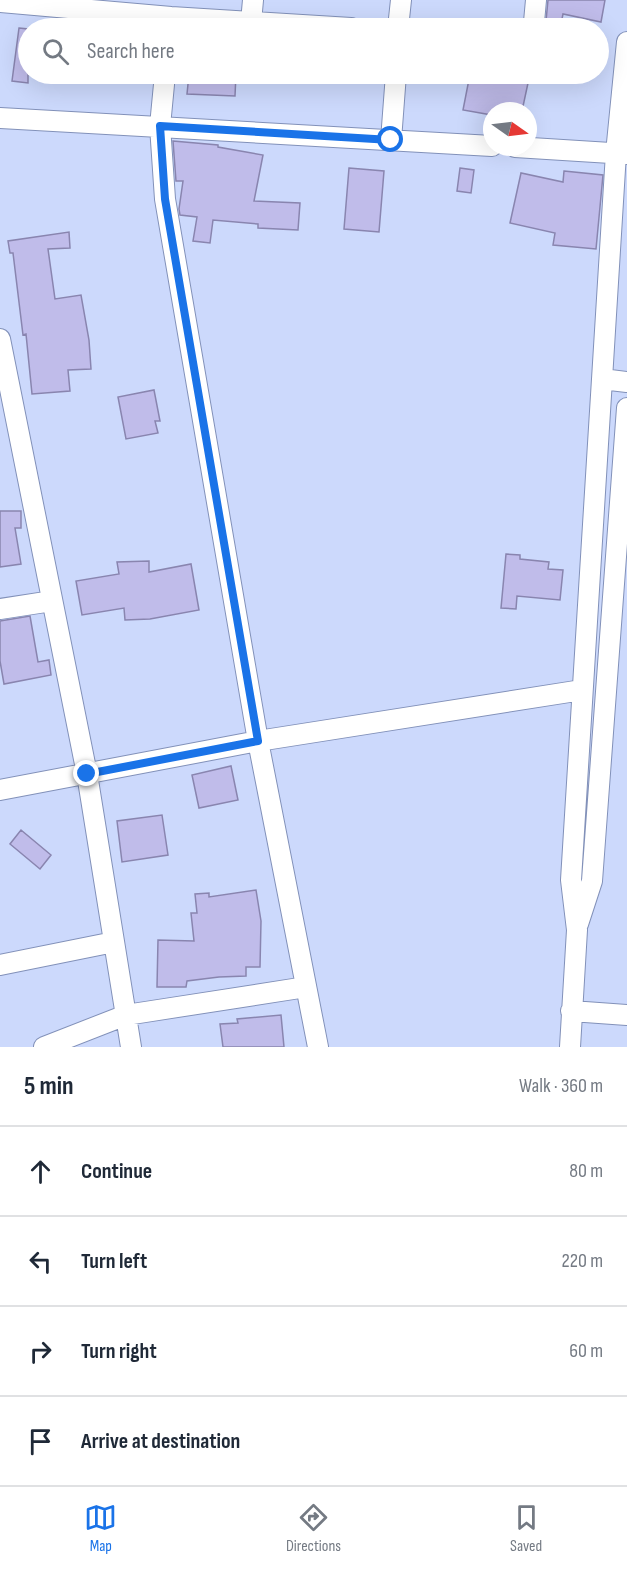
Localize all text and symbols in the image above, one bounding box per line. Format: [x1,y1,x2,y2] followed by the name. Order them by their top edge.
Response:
[18,18,609,84] search box
[39,35,72,68] icon: search
[87,38,174,65] text: Search here
[483,102,537,156] north arrow
[377,126,403,152] route start
[73,760,99,786] route end
[24,1071,74,1102] text: 5 min
[519,1074,603,1098] text: Walk · 360 m
[24,1155,57,1188] icon: ahead
[81,1158,152,1185] text: Continue
[569,1159,603,1183] text: 80 m
[24,1245,57,1278] icon: left
[81,1248,147,1275] text: Turn left
[562,1249,603,1273] text: 220 m
[24,1335,57,1368] icon: right
[81,1338,157,1365] text: Turn right
[569,1339,603,1363] text: 60 m
[24,1425,57,1458] icon: arrive
[81,1428,240,1455] text: Arrive at destination
[84,1501,117,1556] tab: Map
[286,1501,341,1556] tab: Directions
[510,1501,543,1556] tab: Saved

